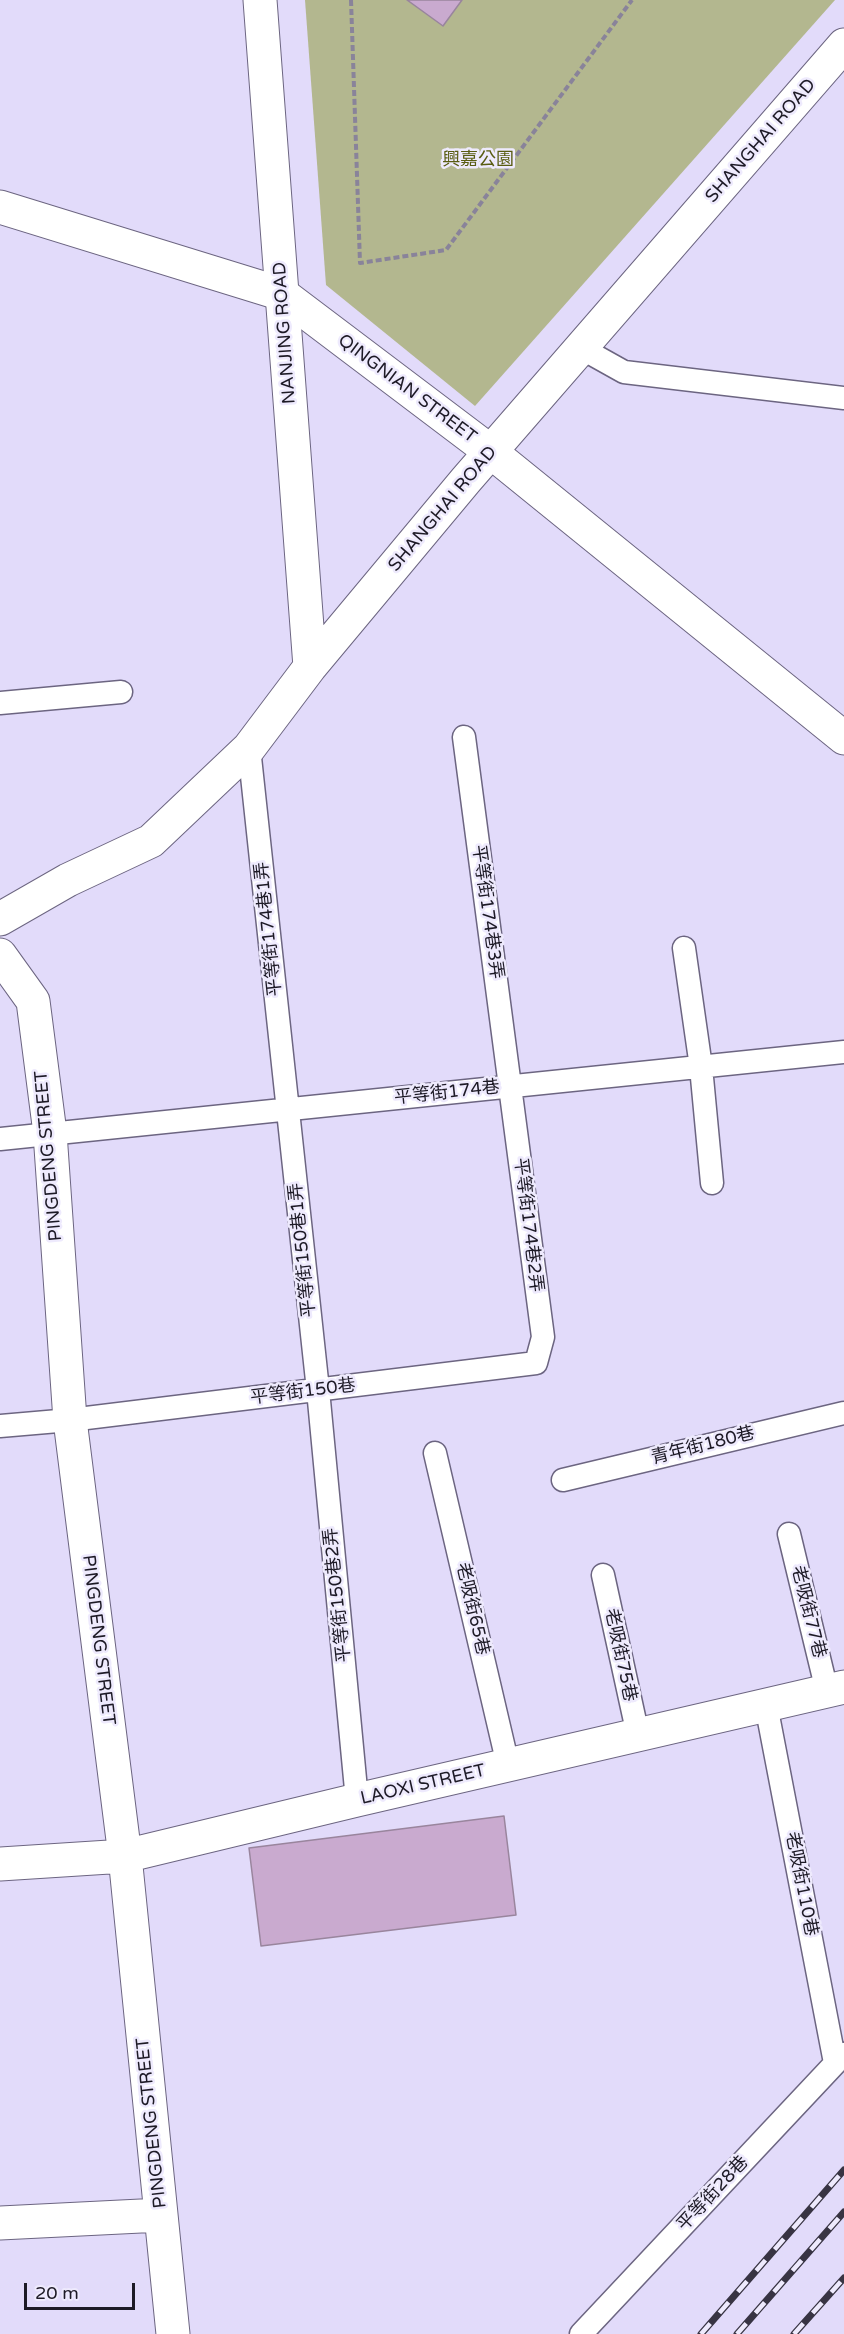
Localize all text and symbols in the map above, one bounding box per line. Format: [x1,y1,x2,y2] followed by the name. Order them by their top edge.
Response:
[701,75,821,207] street label: SHANGHAI ROAD
[442,149,514,171] park label: 興嘉公園
[269,261,301,405] street label: NANJING ROAD
[333,330,481,448] street label: QINGNIAN STREET
[384,442,502,576] street label: SHANGHAI ROAD
[467,844,507,980] street label: 平等街174巷3弄
[251,861,287,997] street label: 平等街174巷1弄
[31,1070,67,1242] street label: PINGDENG STREET
[393,1077,501,1109] street label: 平等街174巷
[509,1157,547,1293] street label: 平等街174巷2弄
[285,1182,321,1318] street label: 平等街150巷1弄
[249,1375,357,1409] street label: 平等街150巷
[649,1423,757,1469] street label: 青年街180巷
[320,1527,356,1663] street label: 平等街150巷2弄
[77,1554,119,1726] street label: PINGDENG STREET
[451,1560,493,1658] street label: 老吸街65巷
[786,1563,830,1661] street label: 老吸街77巷
[600,1606,640,1704] street label: 老吸街75巷
[359,1760,487,1810] street label: LAOXI STREET
[780,1830,822,1938] street label: 老吸街110巷
[132,2037,172,2209] street label: PINGDENG STREET
[673,2152,753,2236] street label: 平等街28巷
[27,2271,138,2309] scale bar
[35,2282,79,2304] text: 20 m

